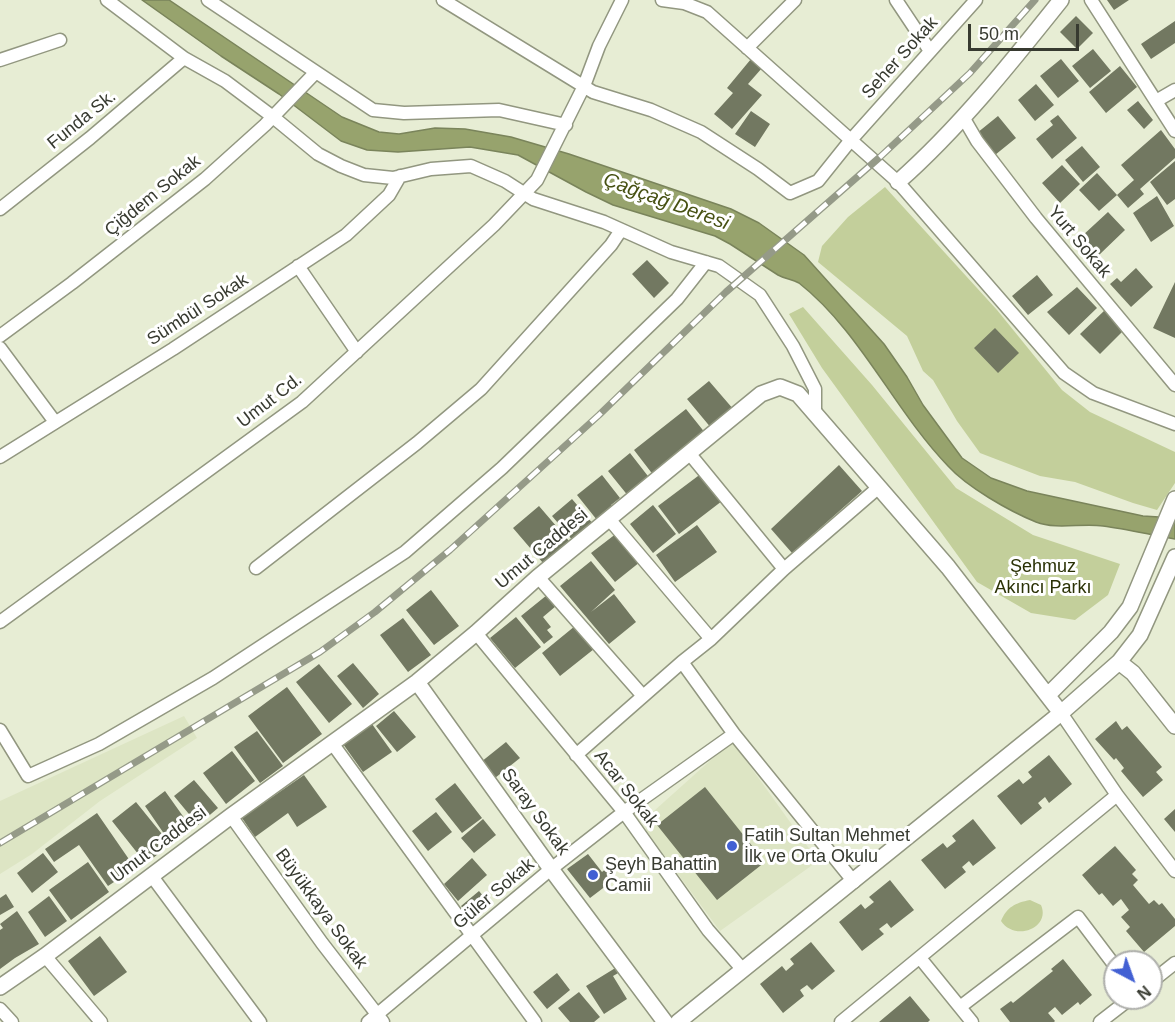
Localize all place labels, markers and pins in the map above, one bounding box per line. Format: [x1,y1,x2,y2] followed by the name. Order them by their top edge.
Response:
[744,825,910,868] place label: Fatih Sultan Mehmet İlk ve Orta Okulu
[725,839,739,853] marker: Fatih Sultan Mehmet İlk ve Orta Okulu
[605,854,717,896] place label: Şeyh Bahattin Camii
[586,868,600,882] marker: Şeyh Bahattin Camii

